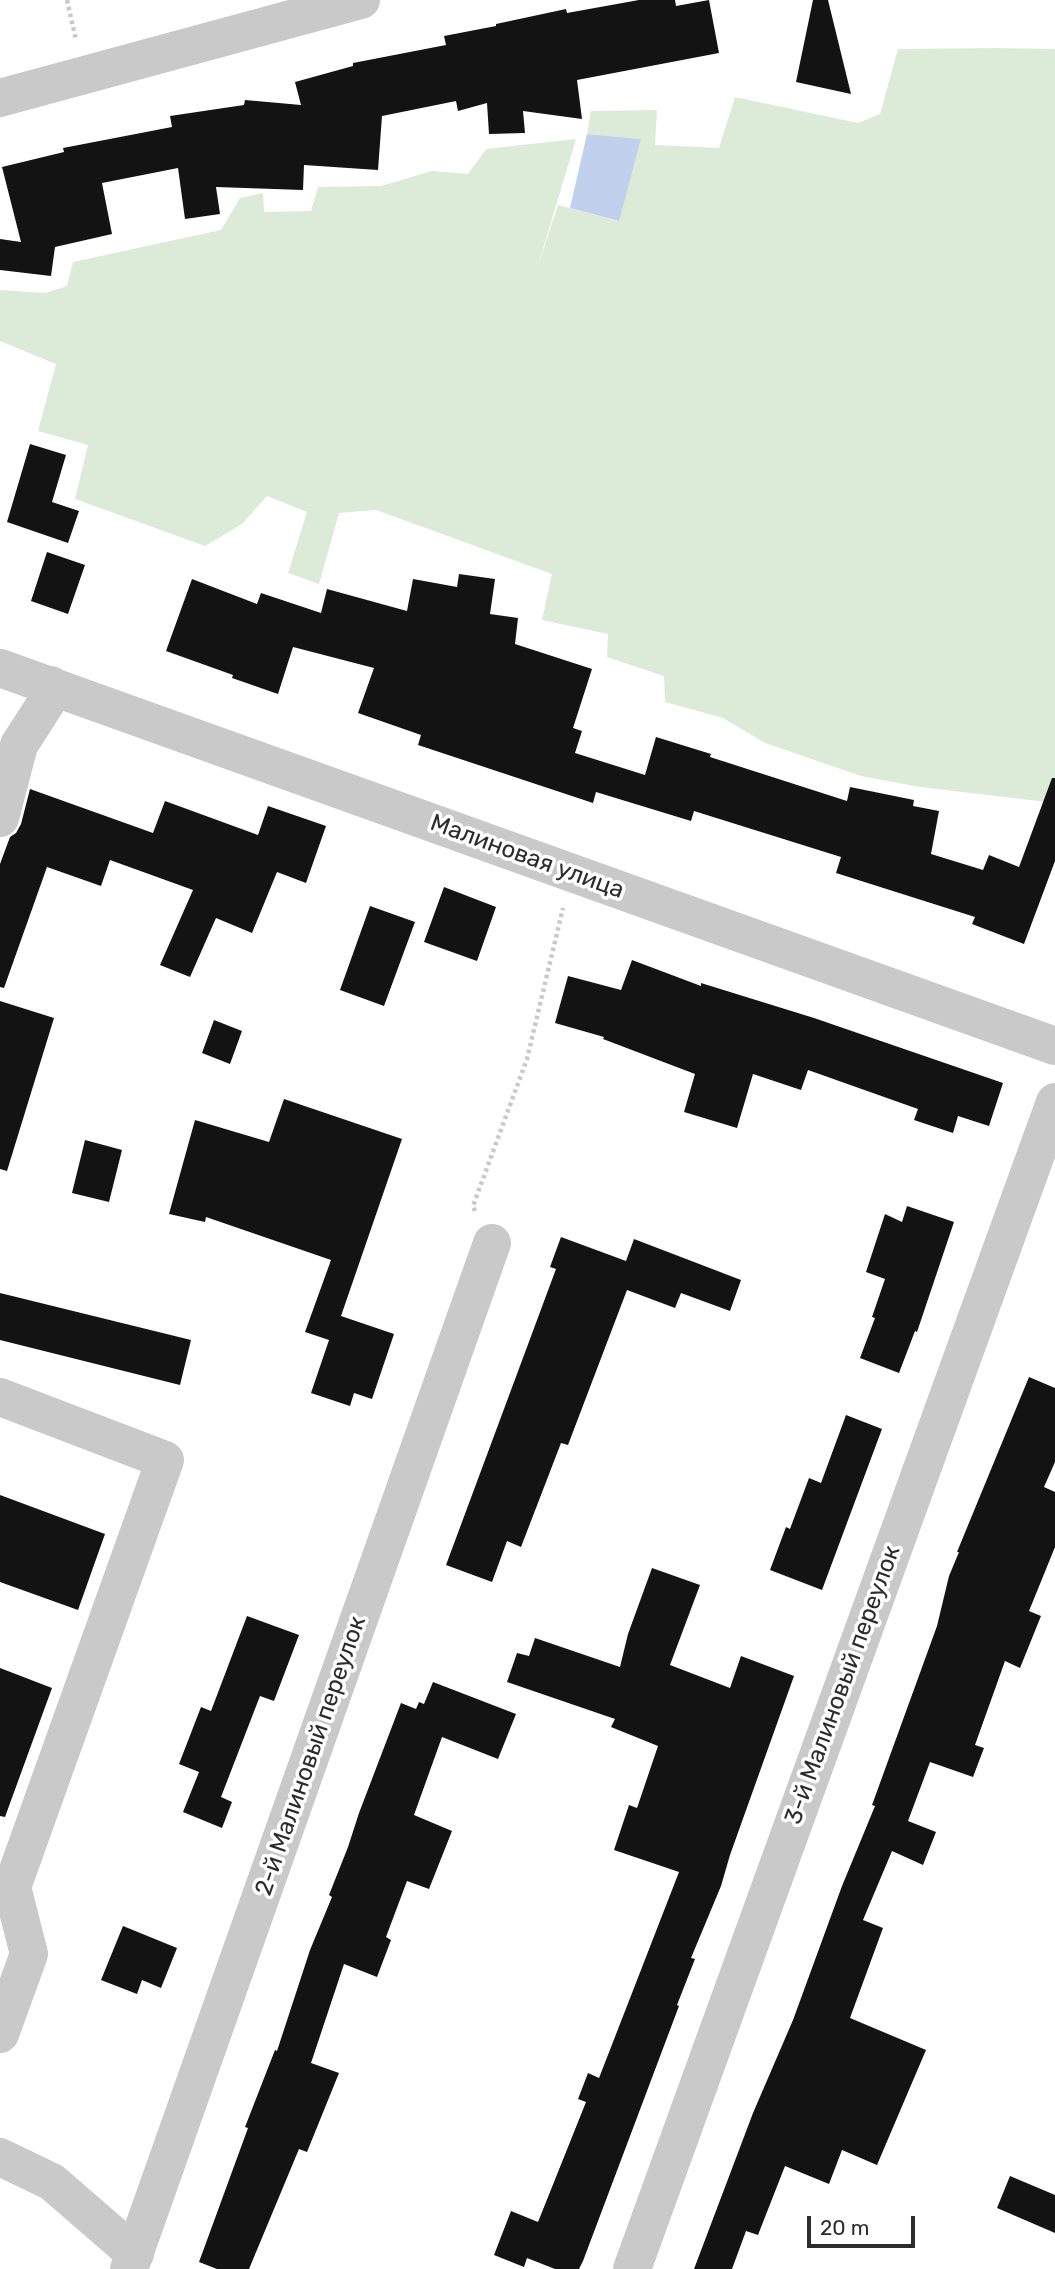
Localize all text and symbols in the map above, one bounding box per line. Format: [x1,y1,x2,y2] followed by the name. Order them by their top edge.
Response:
[426,809,628,905] street label: Малиновая улица
[779,1542,907,1828] street label: 3-й Малиновый переулок
[250,1612,372,1900] street label: 2-й Малиновый переулок
[810,2202,918,2246] scale bar
[820,2215,869,2240] text: 20 m

